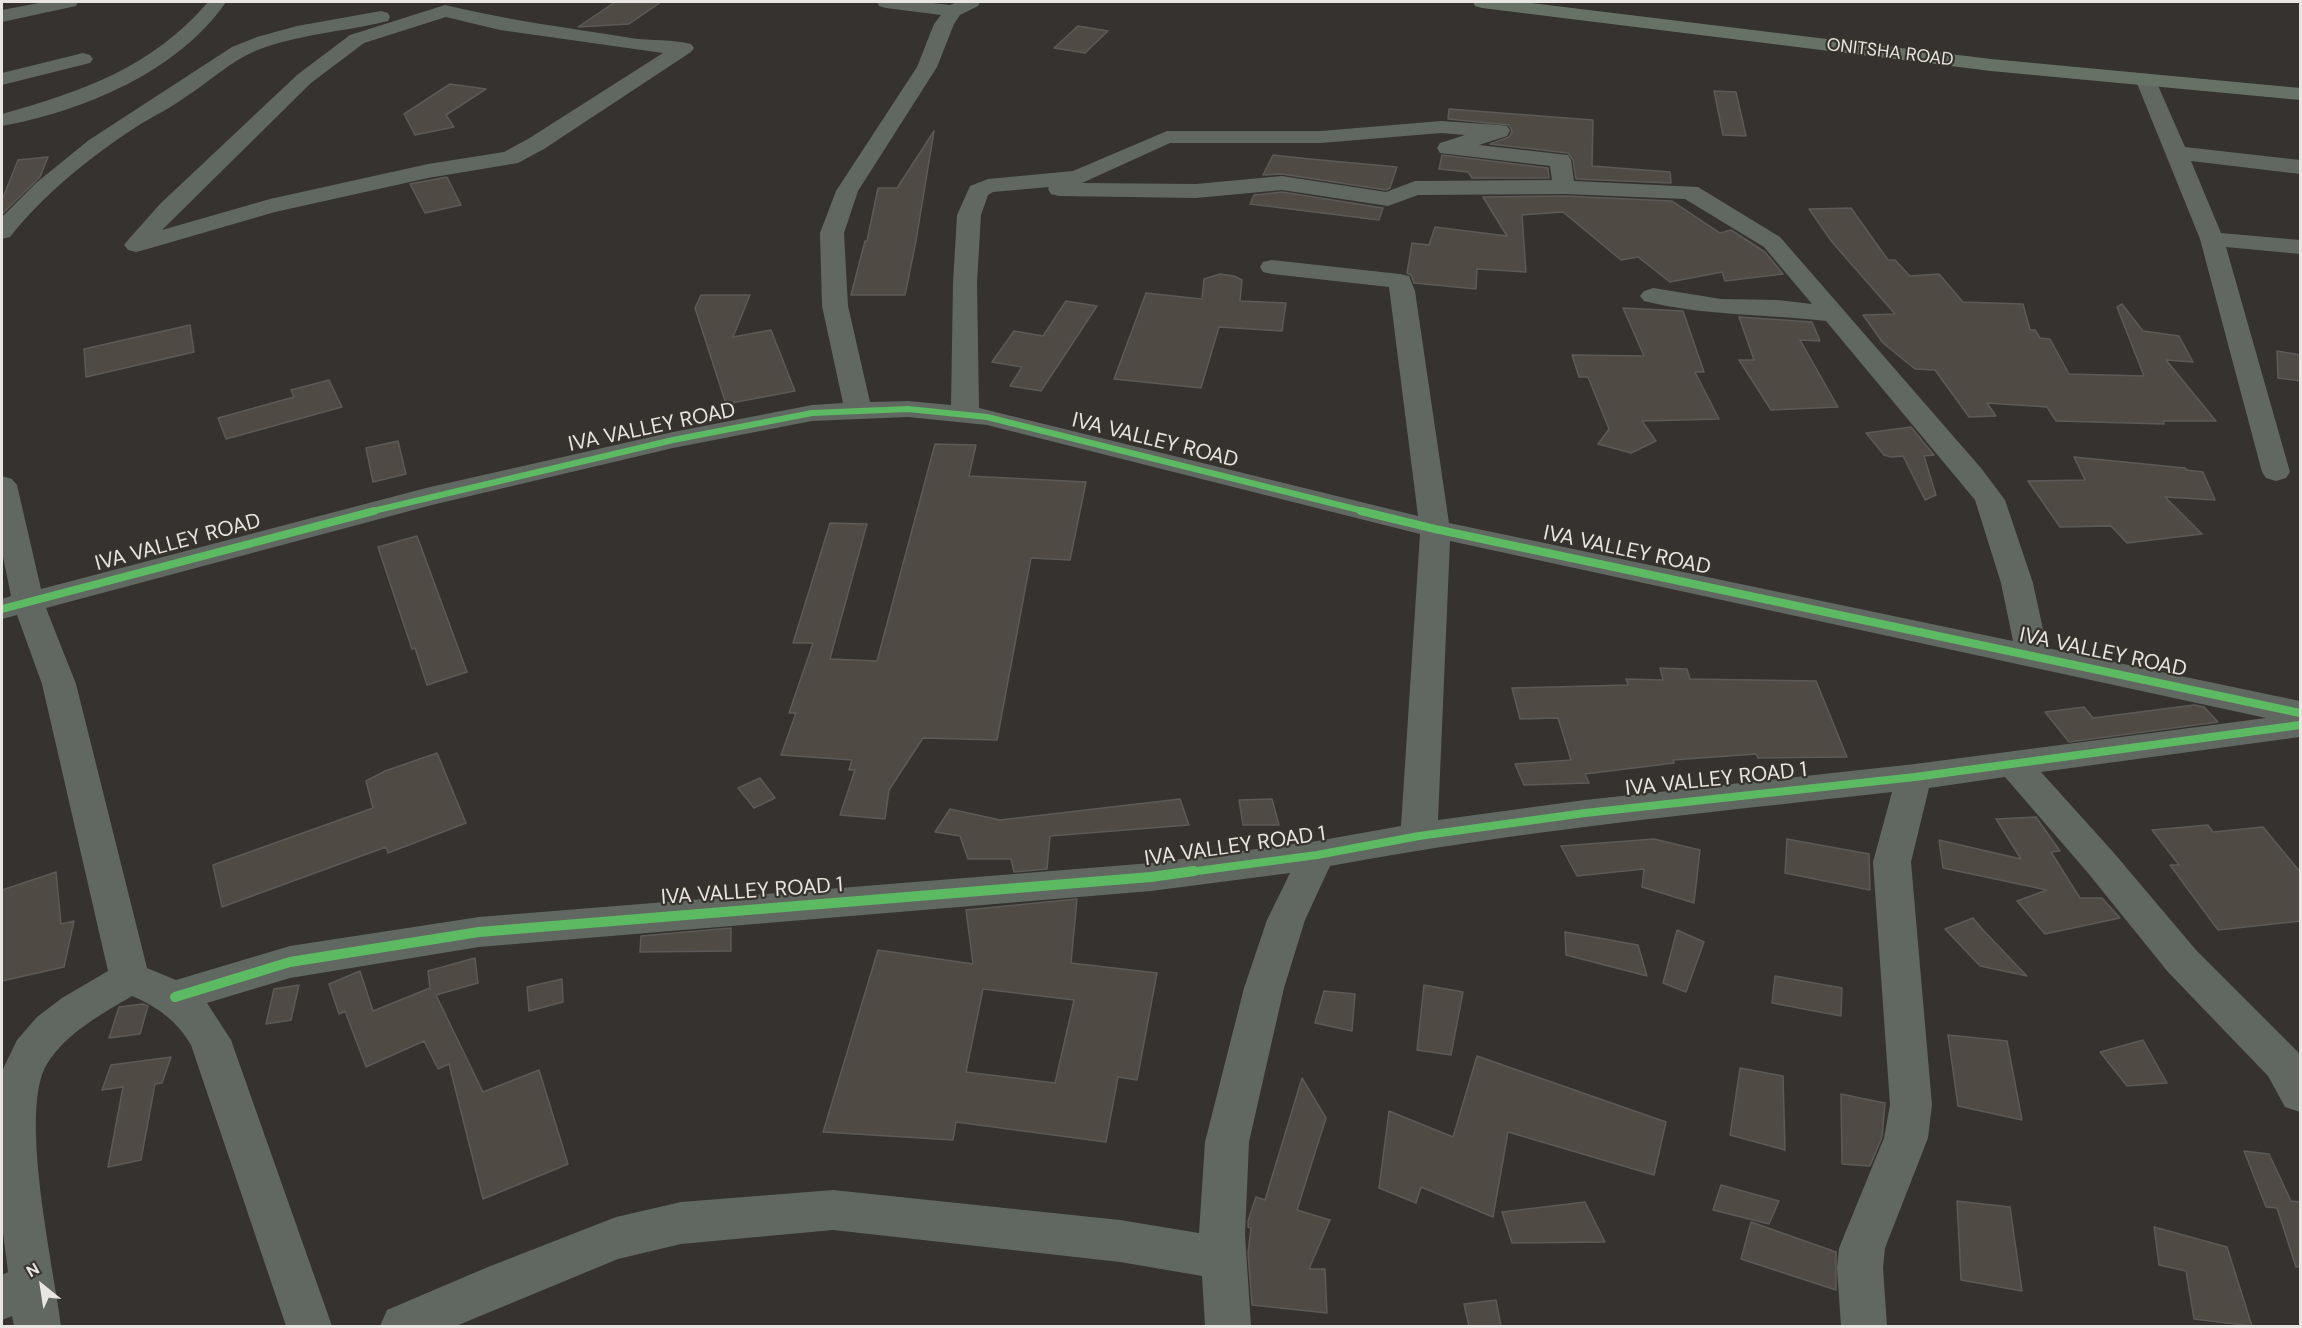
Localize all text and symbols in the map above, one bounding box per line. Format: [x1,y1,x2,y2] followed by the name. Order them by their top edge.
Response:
[1825,34,1955,72] street label: ONITSHA ROAD
[566,398,738,458] street label: IVA VALLEY ROAD
[1069,408,1241,474] street label: IVA VALLEY ROAD
[93,509,263,577] street label: IVA VALLEY ROAD
[1541,521,1713,581] street label: IVA VALLEY ROAD
[2017,623,2189,683] street label: IVA VALLEY ROAD
[1624,758,1808,802] street label: IVA VALLEY ROAD 1
[1143,822,1327,872] street label: IVA VALLEY ROAD 1
[660,873,844,911] street label: IVA VALLEY ROAD 1
[12,1256,72,1316] north arrow
[22,1258,43,1282] text: N

